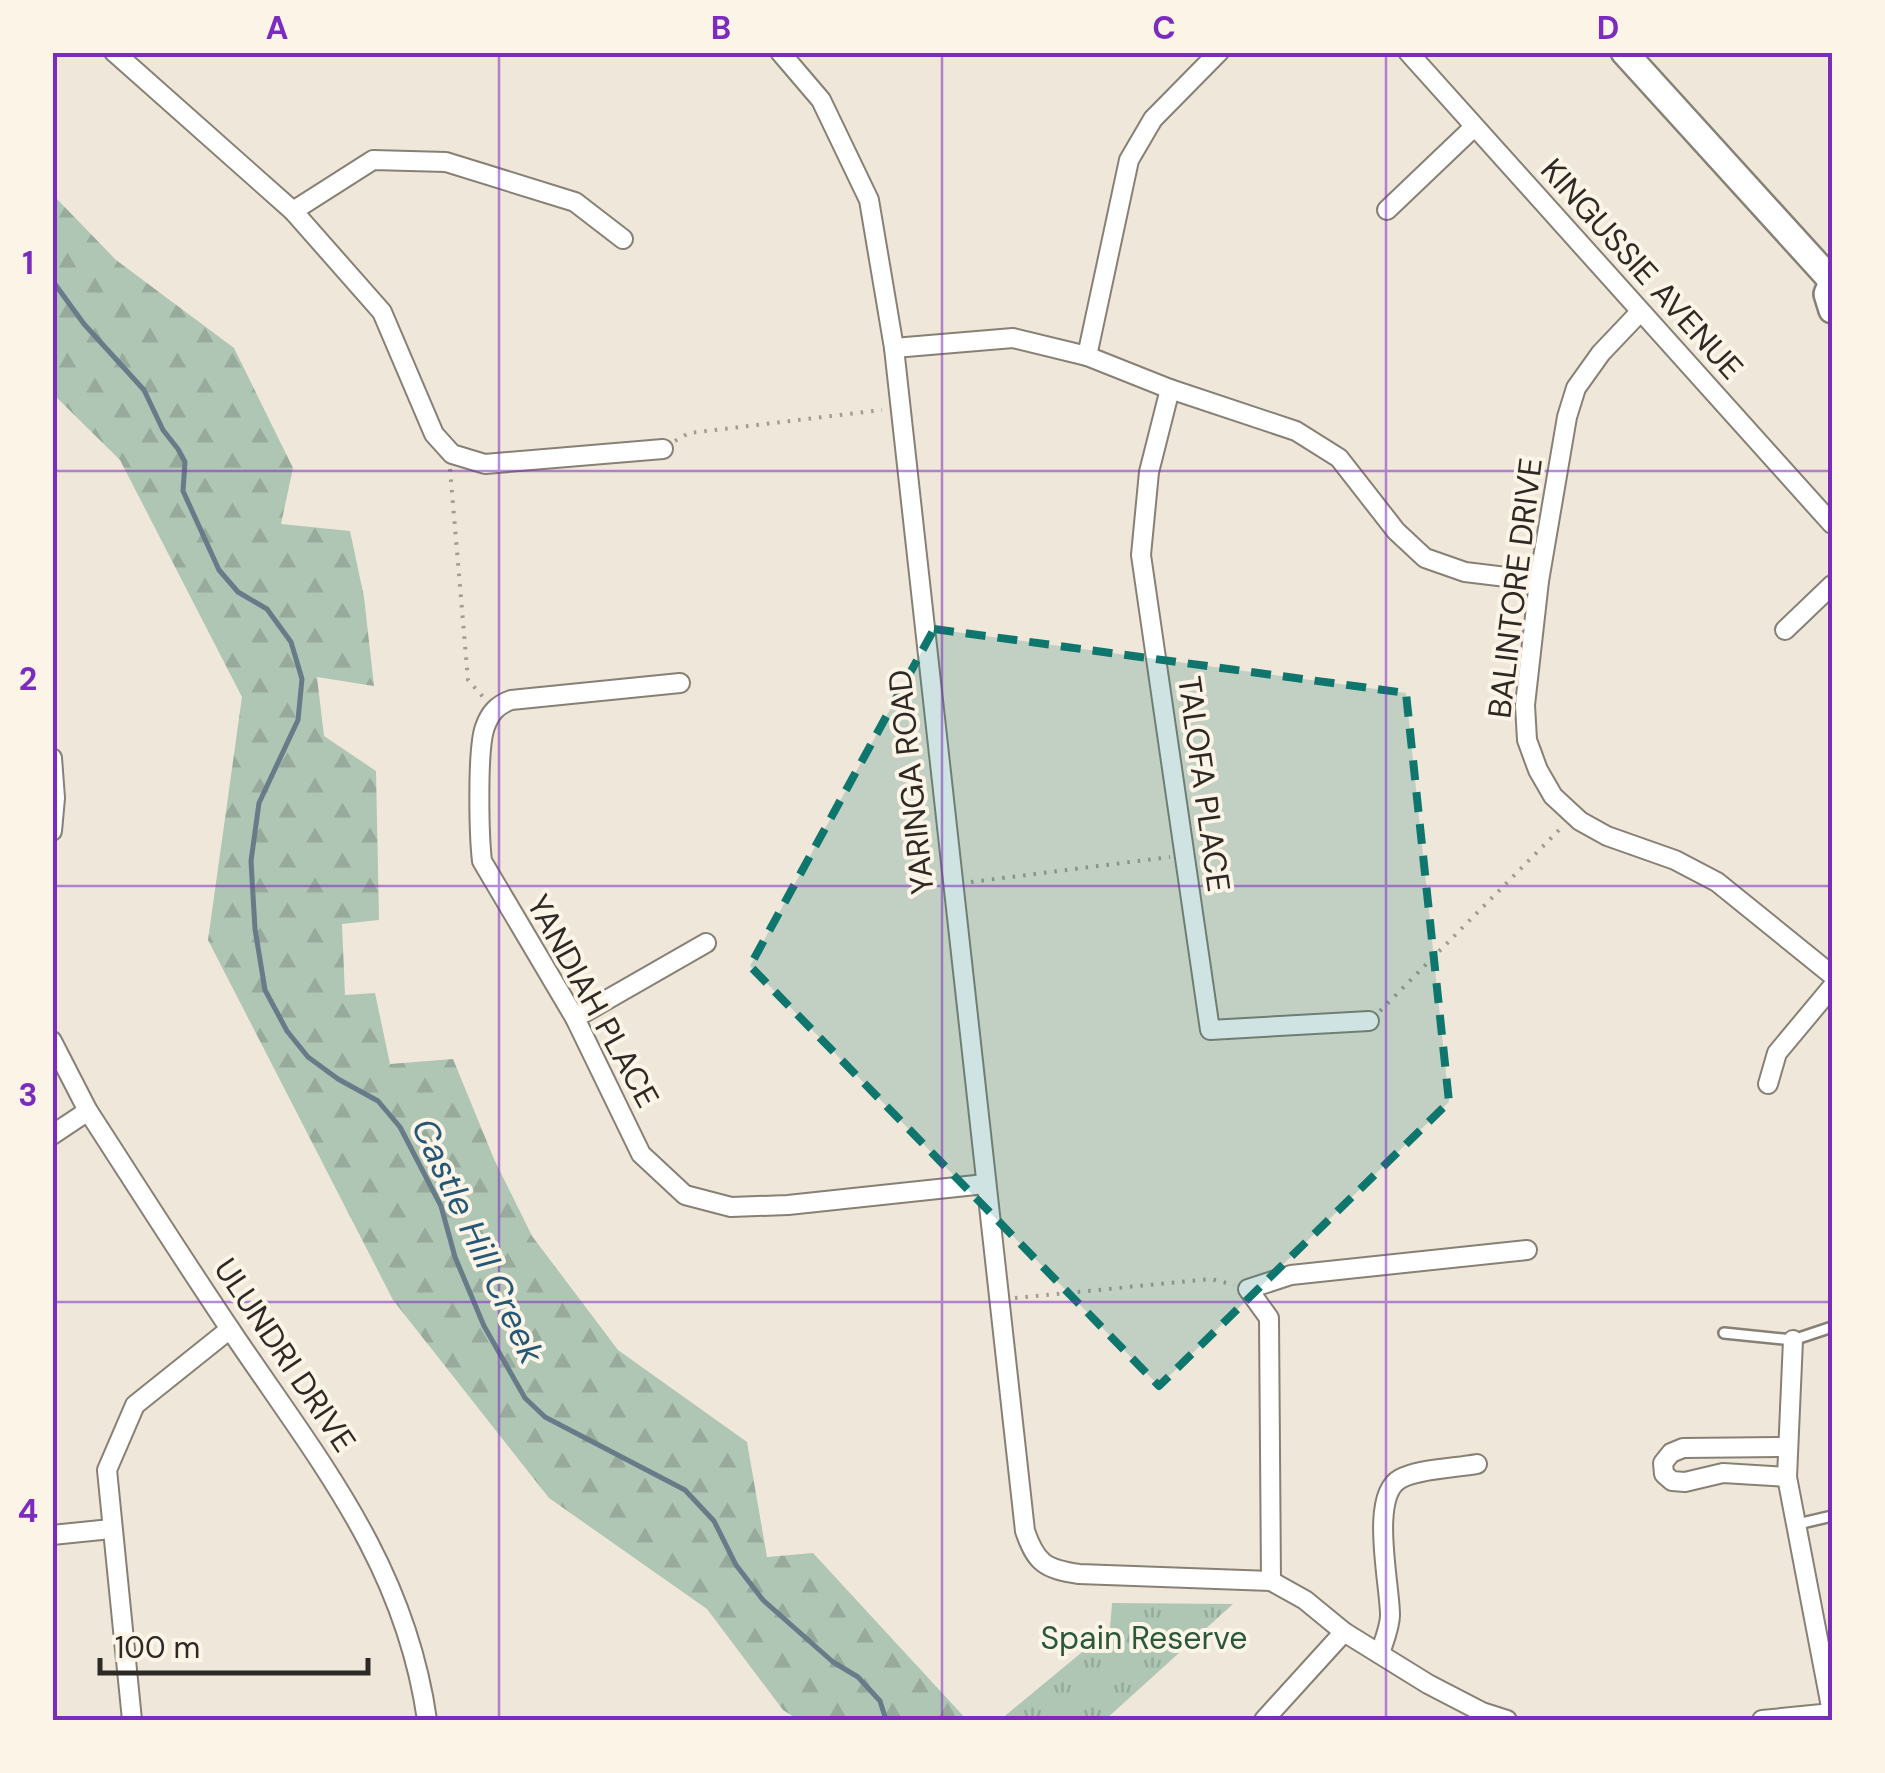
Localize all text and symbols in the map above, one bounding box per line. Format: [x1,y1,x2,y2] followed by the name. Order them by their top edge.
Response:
[266,7,288,49] text: A
[711,7,731,49] text: B
[1152,7,1176,49] text: C
[1597,7,1619,49] text: D
[1532,150,1752,388] street label: KINGUSSIE AVENUE
[22,242,34,284] text: 1
[1478,456,1552,720] street label: BALINTORE DRIVE
[19,658,37,700] text: 2
[878,668,944,896] street label: YARINGA ROAD
[1168,674,1240,894] street label: TALOFA PLACE
[517,887,669,1115] street label: YANDIAH PLACE
[18,1074,38,1116] text: 3
[401,1111,555,1371] water label: Castle Hill Creek
[205,1250,365,1460] street label: ULUNDRI DRIVE
[18,1490,38,1532] text: 4
[100,1613,368,1675] scale bar
[1040,1617,1248,1659] park label: Spain Reserve
[115,1628,200,1667] text: 100 m

